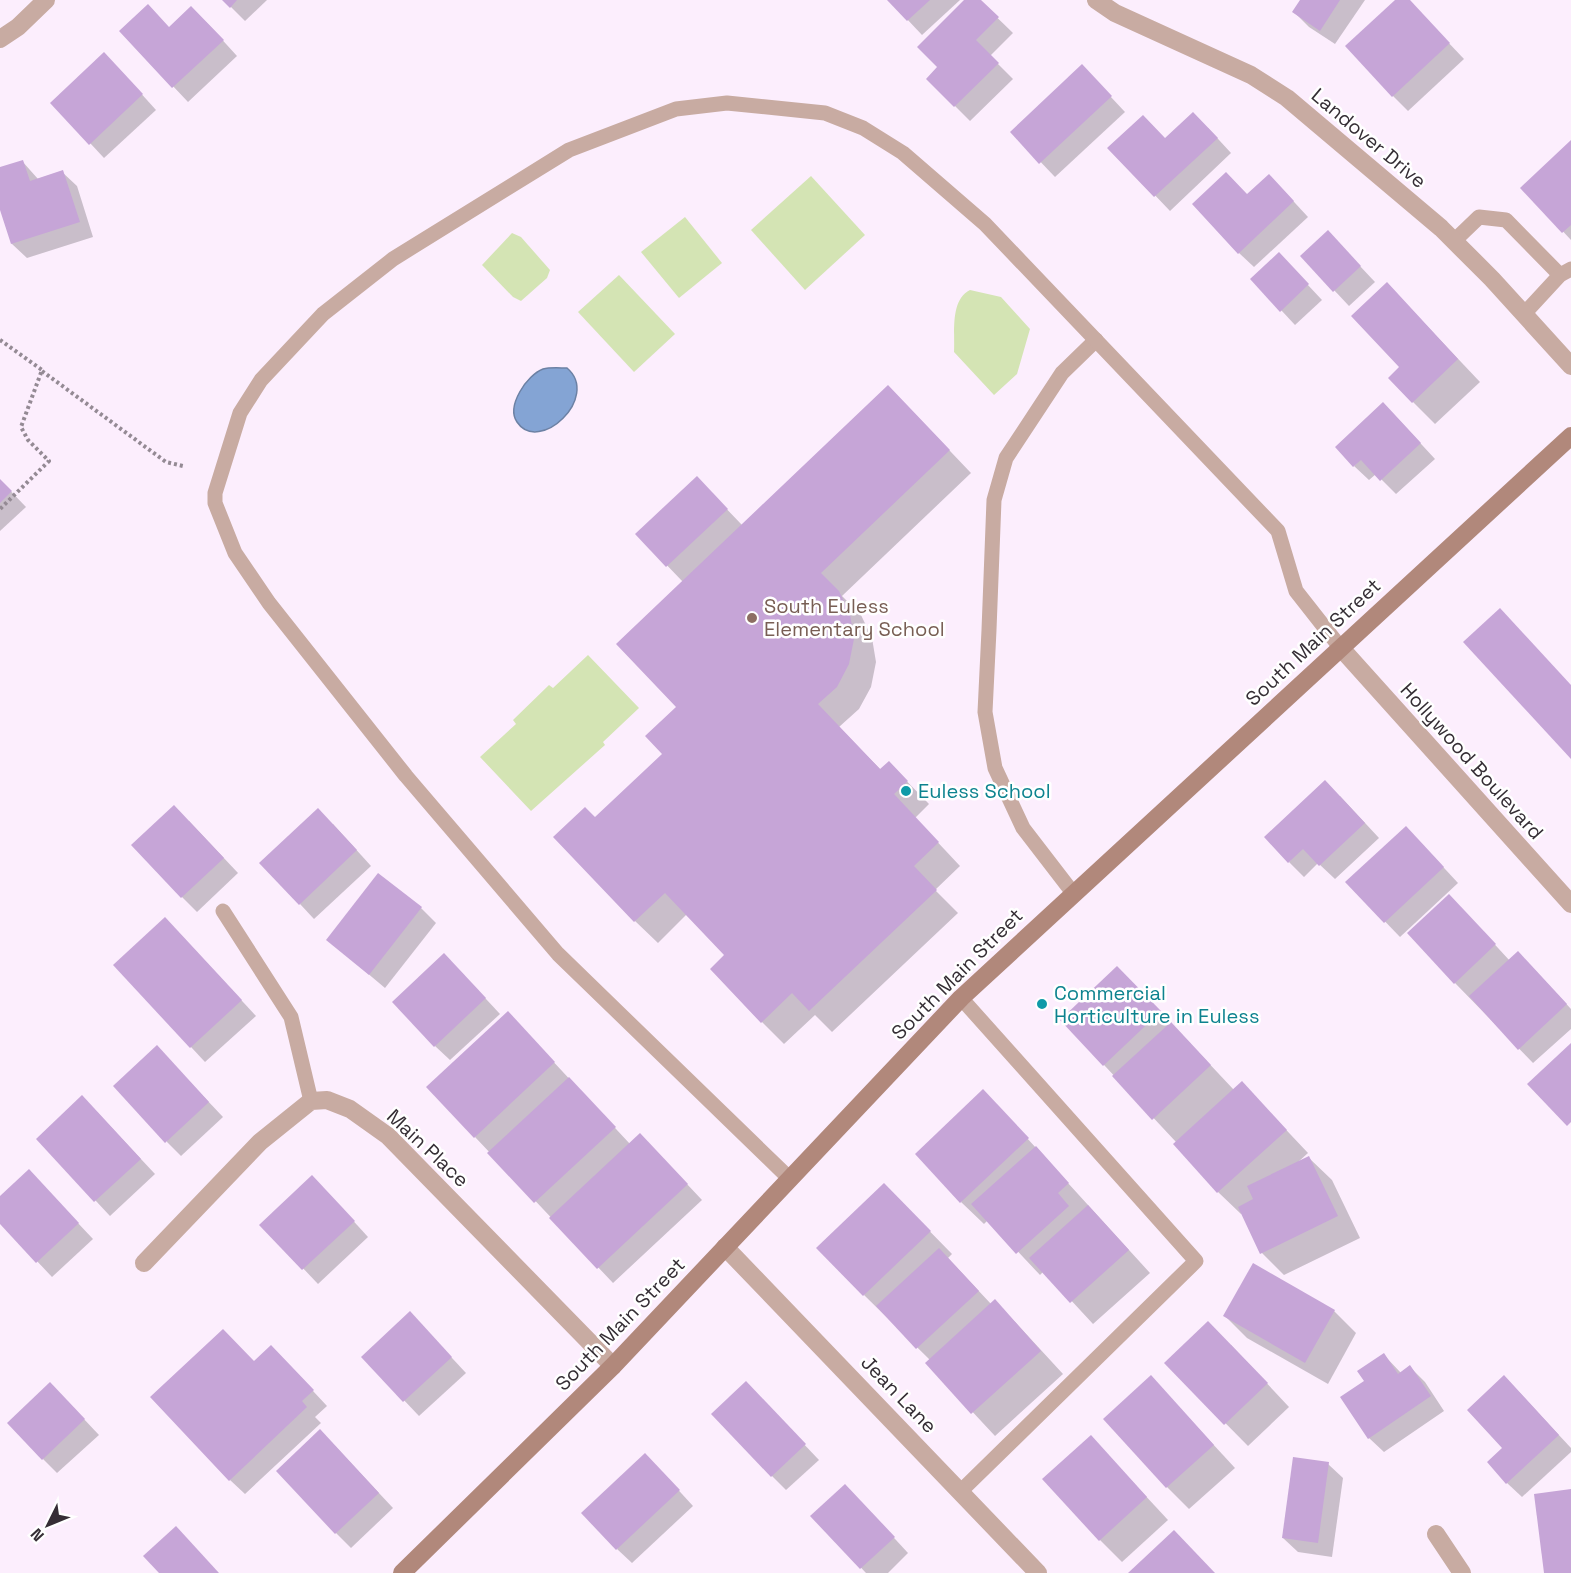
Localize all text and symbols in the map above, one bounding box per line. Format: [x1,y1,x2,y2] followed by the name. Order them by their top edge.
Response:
[1306,82,1432,194] street label: Landover Drive
[1240,573,1386,711] street label: South Main Street
[764,593,945,642] place label: South Euless Elementary School
[745,611,759,625] marker: South Euless Elementary School
[1395,677,1549,845] street label: Hollywood Boulevard
[918,778,1051,804] place label: Euless School
[899,784,913,798] marker: Euless School
[886,903,1028,1045] street label: South Main Street
[1054,980,1259,1029] place label: Commercial Horticulture in Euless
[1035,997,1049,1011] marker: Commercial Horticulture in Euless
[381,1103,475,1193] street label: Main Place
[550,1252,690,1396] street label: South Main Street
[855,1350,943,1438] street label: Jean Lane
[18,1495,78,1555] north arrow
[26,1524,49,1546] text: N

